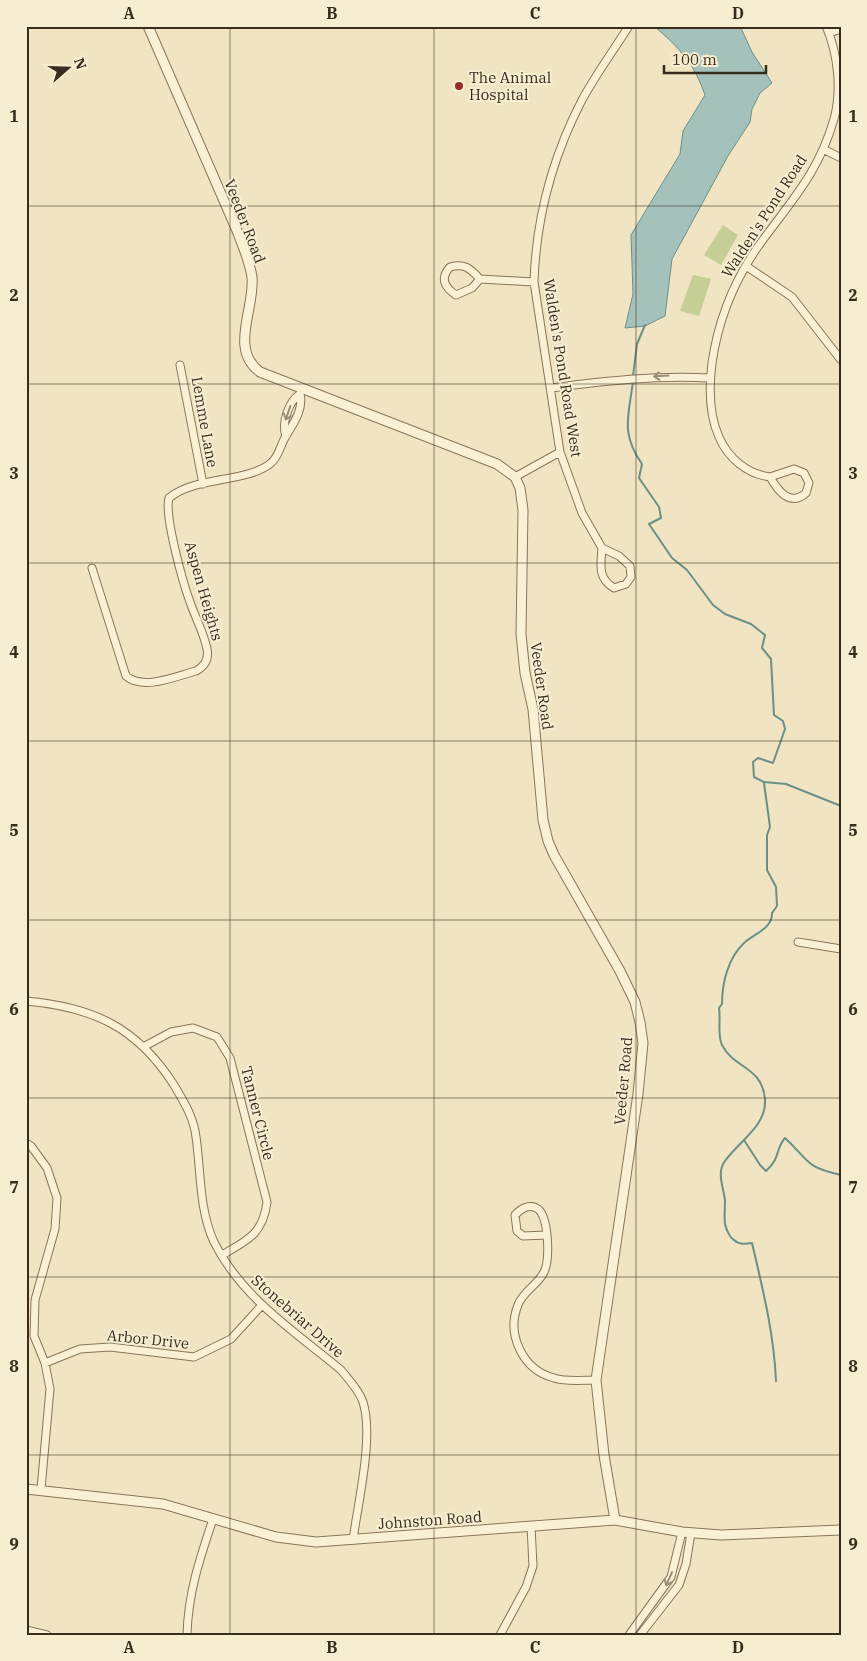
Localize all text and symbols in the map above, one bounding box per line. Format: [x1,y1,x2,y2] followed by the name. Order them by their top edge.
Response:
[123,3,135,23] text: A
[326,3,338,23] text: B
[530,3,540,23] text: C
[732,3,744,23] text: D
[42,42,92,92] north arrow
[664,42,767,74] scale bar
[672,50,717,69] text: 100 m
[70,55,91,72] text: N
[469,68,551,104] place label: The Animal Hospital
[453,80,465,92] marker: The Animal Hospital
[9,106,19,126] text: 1
[848,106,858,126] text: 1
[717,151,811,281] street label: Walden's Pond Road
[220,176,270,266] street label: Veeder Road
[540,277,586,459] street label: Walden's Pond Road West
[9,285,19,305] text: 2
[848,285,858,305] text: 2
[653,372,669,381] one-way arrow
[188,375,222,469] street label: Lemme Lane
[283,405,292,420] one-way arrow
[9,463,19,483] text: 3
[848,463,858,483] text: 3
[181,539,227,643] street label: Aspen Heights
[526,641,558,731] street label: Veeder Road
[9,642,19,662] text: 4
[848,642,858,662] text: 4
[9,820,19,840] text: 5
[848,820,858,840] text: 5
[9,999,19,1019] text: 6
[848,999,858,1019] text: 6
[610,1036,636,1126] street label: Veeder Road
[237,1064,279,1162] street label: Tanner Circle
[9,1177,19,1197] text: 7
[848,1177,858,1197] text: 7
[248,1271,348,1361] street label: Stonebriar Drive
[106,1325,190,1353] street label: Arbor Drive
[9,1356,19,1376] text: 8
[848,1356,858,1376] text: 8
[378,1507,482,1533] street label: Johnston Road
[9,1534,19,1554] text: 9
[848,1534,858,1554] text: 9
[663,1571,673,1586] one-way arrow
[123,1637,135,1657] text: A
[326,1637,338,1657] text: B
[530,1637,540,1657] text: C
[732,1637,744,1657] text: D

